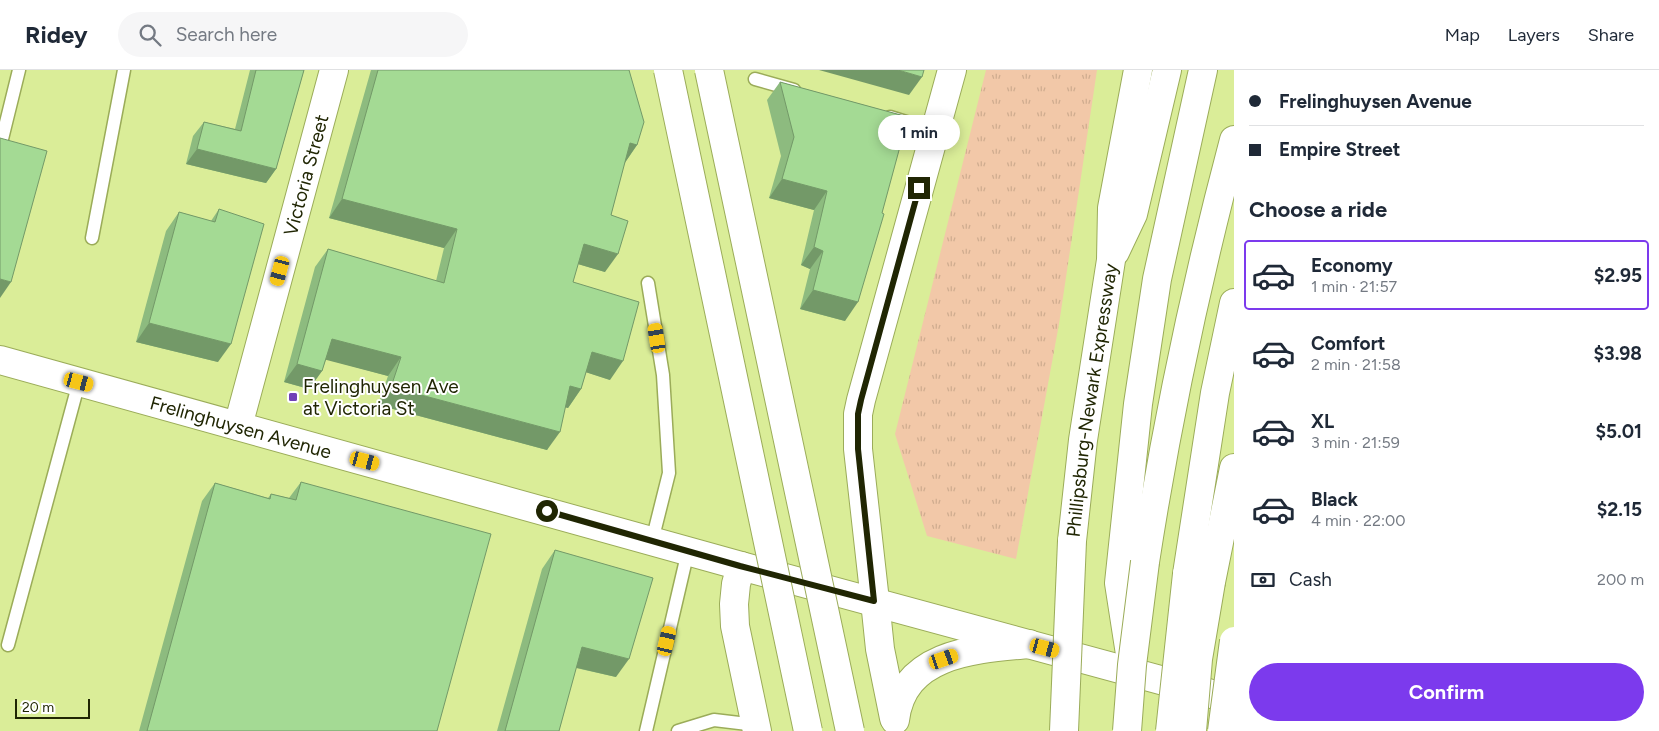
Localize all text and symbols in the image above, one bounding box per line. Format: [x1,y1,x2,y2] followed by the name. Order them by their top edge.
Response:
[118,12,468,57] search box
[25,20,88,49] text: Ridey
[136,21,164,49] icon: search
[176,23,277,46] text: Search here
[1445,24,1480,46] text: Map
[1508,24,1560,46] text: Layers
[1588,24,1634,46] text: Share
[1279,90,1472,113] text: Frelinghuysen Avenue
[279,112,333,238] street label: Victoria Street
[878,116,960,150] callout: 1 min
[900,123,938,142] text: 1 min
[1279,138,1400,161] text: Empire Street
[908,177,930,199] route end
[1249,196,1387,223] text: Choose a ride
[1251,253,1296,298] icon: car
[1311,254,1393,277] text: Economy
[268,255,291,287] car
[1061,262,1122,538] street label: Phillipsburg-Newark Expressway
[1594,264,1642,287] text: $2.95
[1311,277,1397,296] text: 1 min · 21:57
[647,322,666,354] car
[1251,331,1296,376] icon: car
[1311,332,1386,355] text: Comfort
[1594,342,1642,365] text: $3.98
[1311,355,1401,374] text: 2 min · 21:58
[62,371,95,393] car
[303,375,459,420] place label: Frelinghuysen Ave at Victoria St
[147,391,334,464] street label: Frelinghuysen Avenue
[287,391,299,403] marker: Frelinghuysen Ave at Victoria St
[1251,409,1296,454] icon: car
[1311,410,1334,433] text: XL
[1595,420,1642,443] text: $5.01
[1311,433,1400,452] text: 3 min · 21:59
[348,450,381,472] car
[1251,487,1296,532] icon: car
[1311,488,1358,511] text: Black
[1597,498,1642,521] text: $2.15
[536,500,558,522] route start
[1311,511,1406,530] text: 4 min · 22:00
[1249,566,1277,594] icon: cash
[1289,568,1332,591] text: Cash
[1597,570,1644,589] text: 200 m
[656,625,677,657] car
[1028,637,1061,659] car
[927,647,960,671] car
[1249,663,1644,721] button: Confirm
[15,696,90,719] scale bar
[22,699,54,716] text: 20 m

